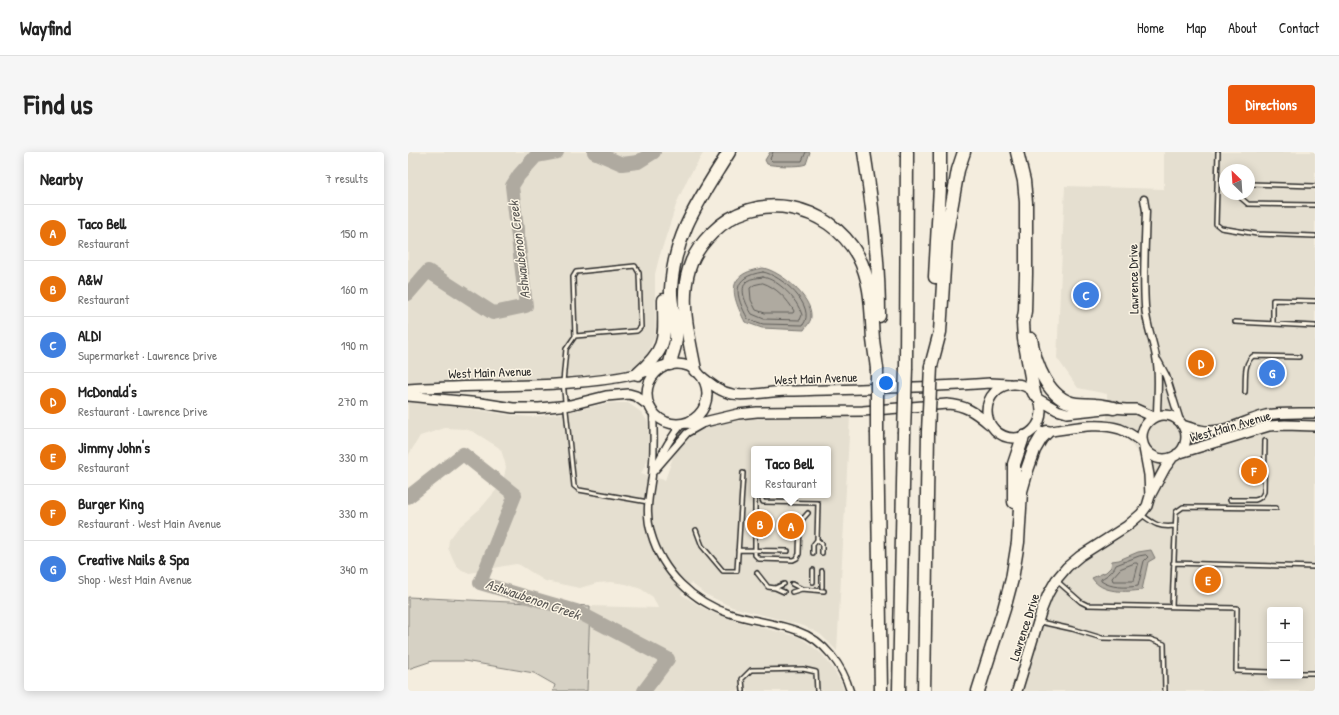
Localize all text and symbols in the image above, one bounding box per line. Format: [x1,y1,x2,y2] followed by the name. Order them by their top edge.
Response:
[20,15,71,41] text: Wayfind
[1137,18,1164,37] text: Home
[1186,18,1206,37] text: Map
[1228,18,1257,37] text: About
[1279,18,1319,37] text: Contact
[24,85,93,123] text: Find us
[1228,85,1315,124] button: Directions
[1219,164,1255,200] north arrow
[40,167,83,190] text: Nearby
[325,169,368,187] text: 7 results
[503,199,534,300] water label: Ashwaubenon Creek
[78,213,126,234] text: Taco Bell
[50,224,56,242] text: A
[340,224,368,242] text: 150 m
[78,234,129,252] text: Restaurant
[1123,244,1143,314] street label: Lawrence Drive
[78,269,103,290] text: A&W
[50,280,56,298] text: B
[340,280,368,298] text: 160 m
[1073,280,1099,310] pin: C
[78,290,129,308] text: Restaurant
[78,325,102,346] text: ALDI
[49,336,57,354] text: C
[341,336,368,354] text: 190 m
[78,346,217,364] text: Supermarket · Lawrence Drive
[1188,348,1214,378] pin: D
[1259,358,1285,388] pin: G
[448,362,532,382] street label: West Main Avenue
[774,368,858,388] street label: West Main Avenue
[876,373,896,393] your location
[78,381,137,402] text: McDonald's
[50,392,56,410] text: D
[338,392,368,410] text: 270 m
[78,402,208,420] text: Restaurant · Lawrence Drive
[1188,406,1272,446] street label: West Main Avenue
[78,437,150,458] text: Jimmy John's
[751,446,831,498] popup
[50,448,56,466] text: E
[339,448,368,466] text: 330 m
[765,453,814,474] text: Taco Bell
[1241,456,1267,486] pin: F
[78,458,129,476] text: Restaurant
[765,474,817,492] text: Restaurant
[78,493,144,514] text: Burger King
[51,504,55,522] text: F
[339,504,368,522] text: 330 m
[747,509,773,539] pin: B
[778,511,804,541] pin: A
[78,514,221,532] text: Restaurant · West Main Avenue
[78,549,189,570] text: Creative Nails & Spa
[50,560,56,578] text: G
[340,560,368,578] text: 340 m
[1195,565,1221,595] pin: E
[78,570,192,588] text: Shop · West Main Avenue
[483,574,584,624] water label: Ashwaubenon Creek
[1005,591,1043,663] street label: Lawrence Drive
[1267,607,1303,679] map controls
[1267,607,1303,643] button: +
[1267,643,1303,679] button: −

